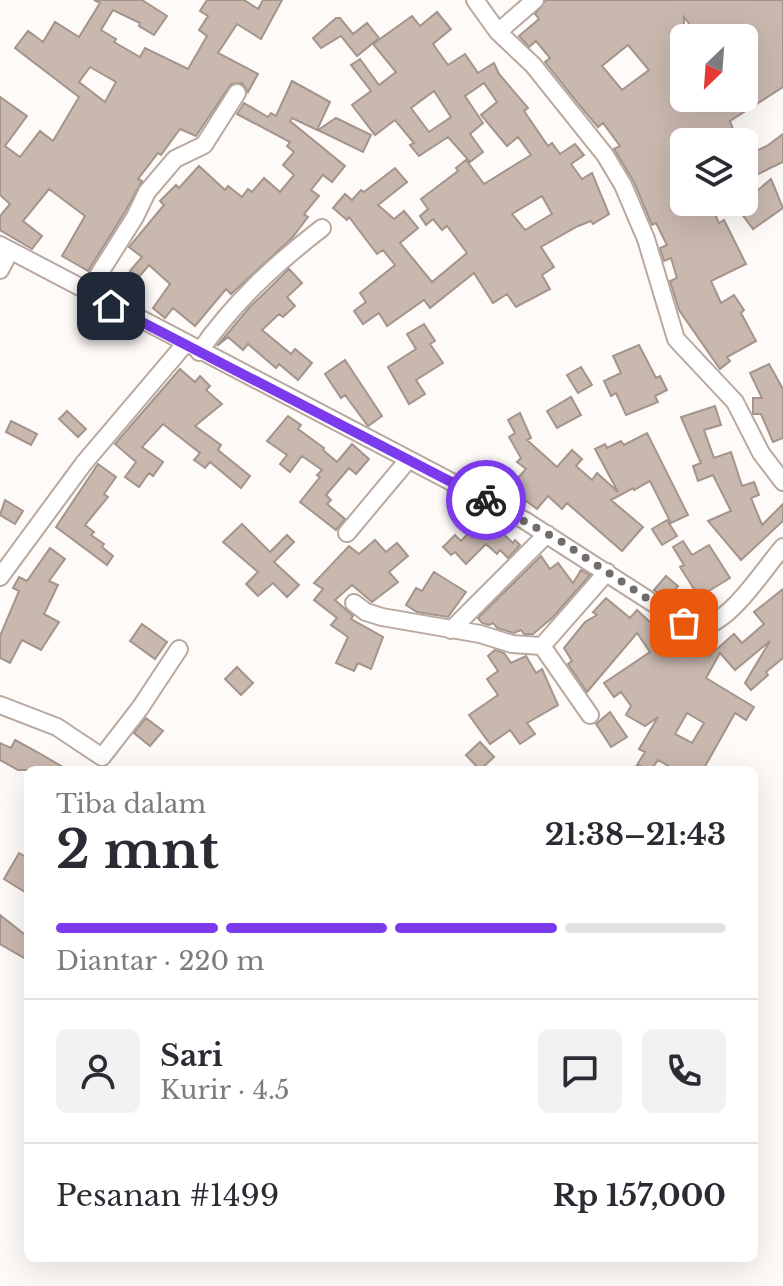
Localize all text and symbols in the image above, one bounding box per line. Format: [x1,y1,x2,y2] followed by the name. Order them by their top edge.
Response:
[670,24,758,112] north arrow
[670,24,758,216] map controls
[670,128,758,216] button: layers
[77,272,145,340] pin
[89,284,133,328] icon: home
[446,460,526,540] courier
[464,478,508,522] icon: bike
[650,589,718,657] pin
[662,601,706,645] icon: bag
[56,788,206,820] text: Tiba dalam
[545,816,726,853] text: 21:38–21:43
[56,818,219,882] text: 2 mnt
[56,945,264,977] text: Diantar · 220 m
[56,1029,140,1113] button: person
[538,1029,622,1113] button: chat
[642,1029,726,1113] button: phone
[160,1037,223,1074] text: Sari
[160,1074,290,1106] text: Kurir · 4.5
[56,1177,279,1214] text: Pesanan #1499
[553,1177,726,1214] text: Rp 157,000

